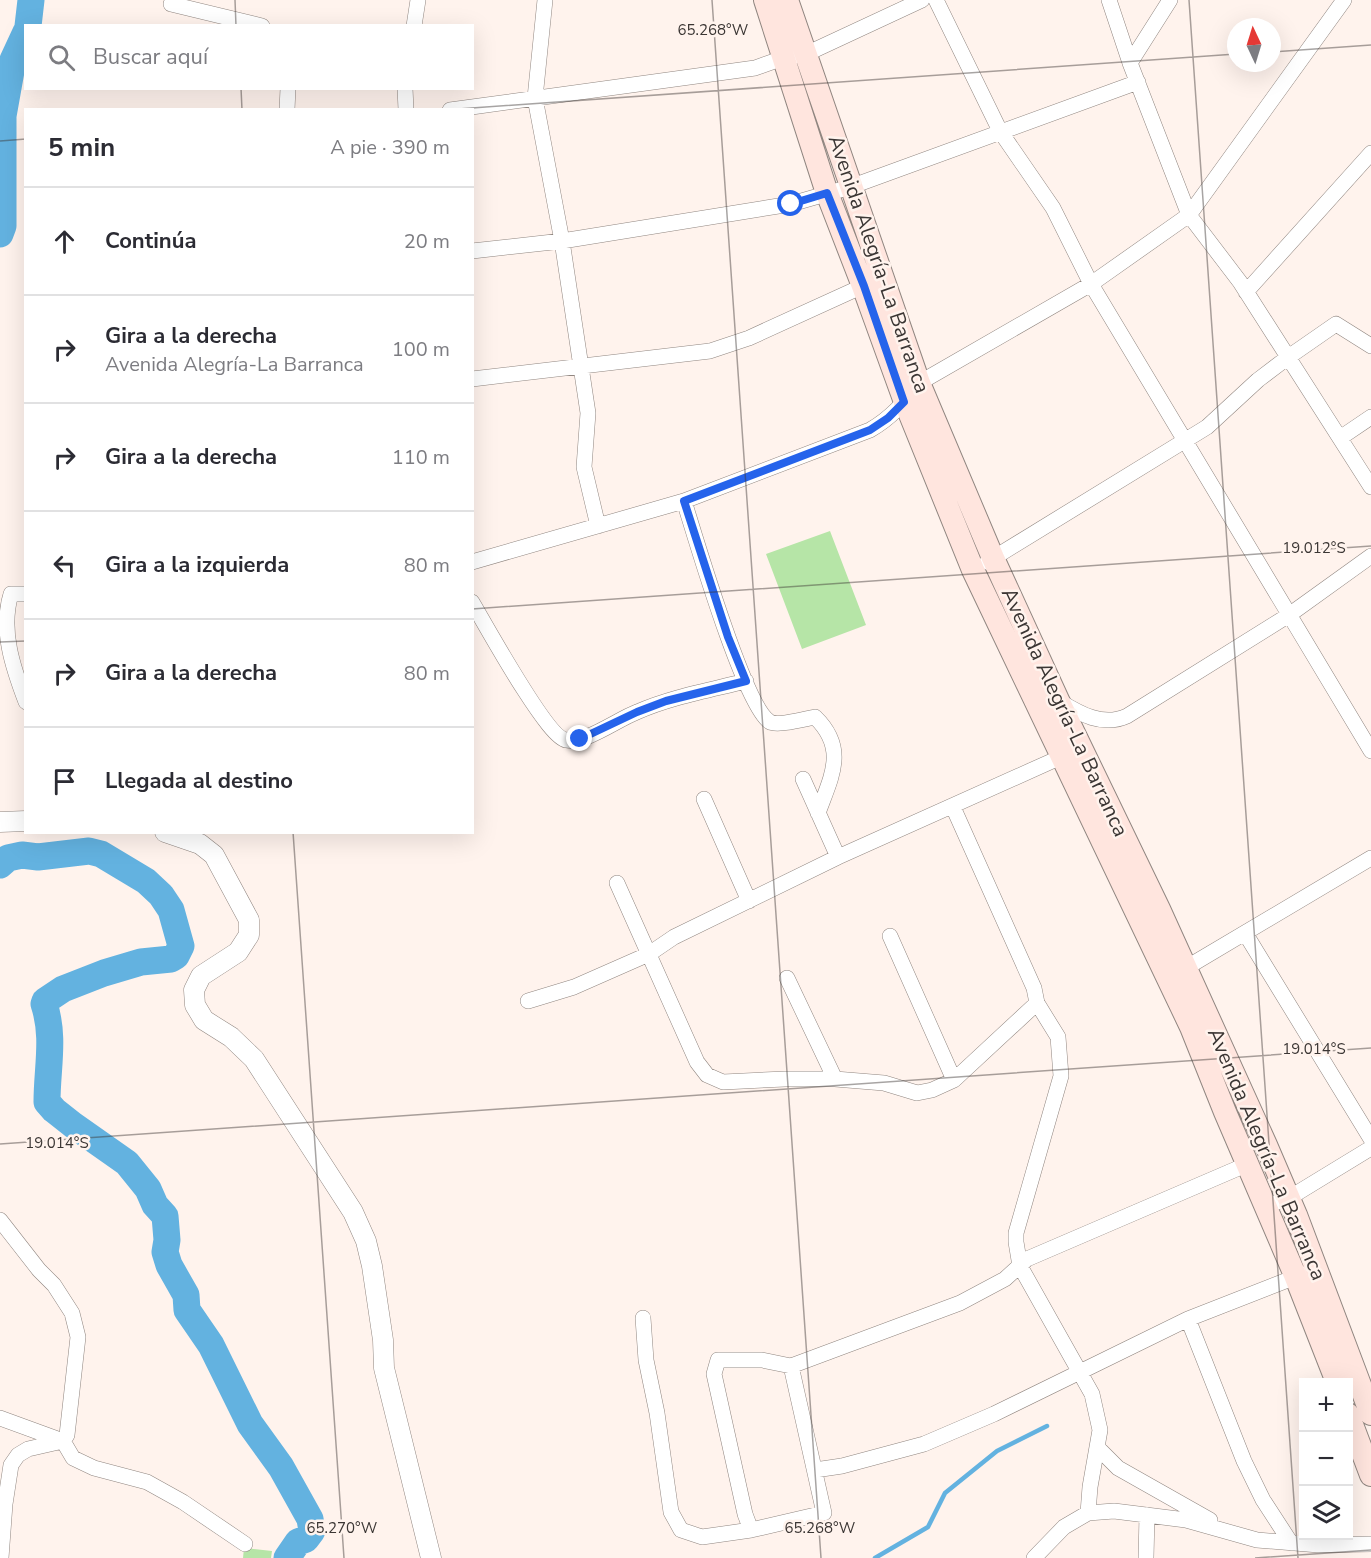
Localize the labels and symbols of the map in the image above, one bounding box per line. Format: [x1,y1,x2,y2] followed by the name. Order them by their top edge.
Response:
[1227,18,1281,72] north arrow
[678,20,749,40] text: 65.268°W
[822,131,936,397] street label: Avenida Alegría-La Barranca
[777,190,803,216] route start
[1282,538,1346,558] text: 19.012°S
[995,583,1135,841] street label: Avenida Alegría-La Barranca
[566,725,592,751] route end
[1201,1024,1333,1284] street label: Avenida Alegría-La Barranca
[1282,1039,1346,1059] text: 19.014°S
[25,1133,89,1153] text: 19.014°S
[307,1518,378,1538] text: 65.270°W
[785,1518,856,1538] text: 65.268°W

